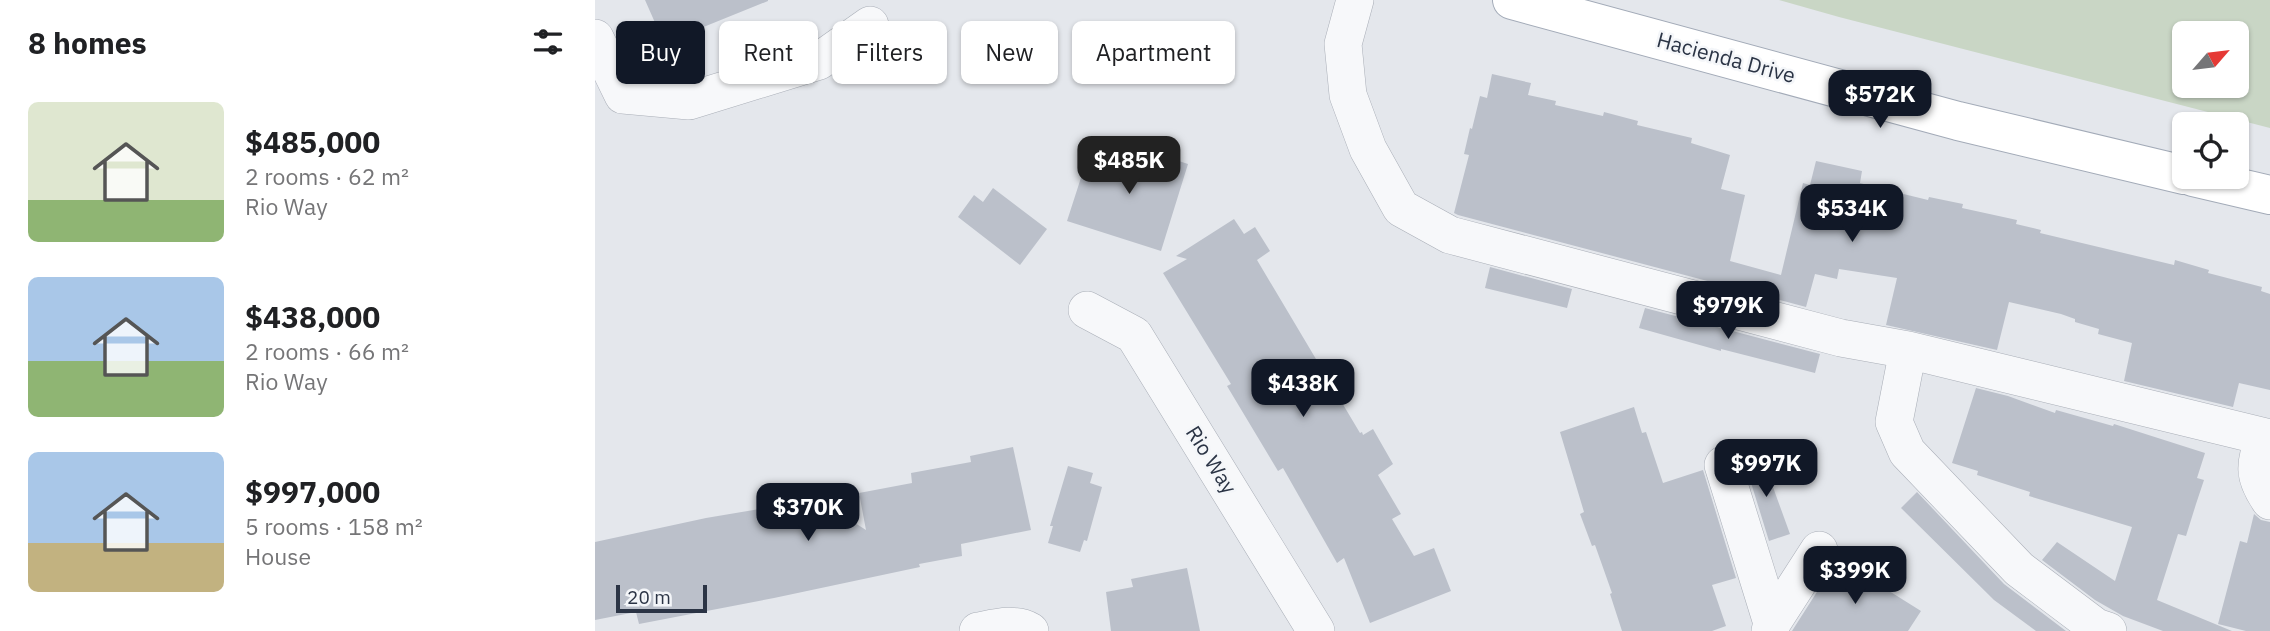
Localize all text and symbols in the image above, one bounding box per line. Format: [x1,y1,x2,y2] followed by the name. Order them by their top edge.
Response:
[616,21,705,84] chip: Buy
[719,21,818,84] chip: Rent
[832,21,947,84] chip: Filters
[961,21,1058,84] chip: New
[1072,21,1235,84] chip: Apartment
[2172,21,2249,98] north arrow
[2172,21,2249,189] map controls
[28,23,147,62] text: 8 homes
[529,23,567,61] icon: filters
[1654,25,1799,89] street label: Hacienda Drive
[1831,71,1929,130] pin: $572K
[1844,78,1916,108] text: $572K
[2172,112,2249,189] button: locate
[245,122,380,161] text: $485,000
[84,130,168,214] icon: home
[1080,136,1178,196] pin: $485K
[1093,144,1165,174] text: $485K
[245,161,409,191] text: 2 rooms · 62 m²
[1803,184,1901,244] pin: $534K
[245,191,328,221] text: Rio Way
[1816,192,1888,222] text: $534K
[1679,282,1777,341] pin: $979K
[1692,289,1764,319] text: $979K
[245,297,380,336] text: $438,000
[84,305,168,389] icon: home
[245,336,409,366] text: 2 rooms · 66 m²
[1254,360,1352,419] pin: $438K
[245,366,328,396] text: Rio Way
[1267,367,1339,397] text: $438K
[1180,420,1244,499] street label: Rio Way
[1717,440,1815,499] pin: $997K
[1730,447,1802,477] text: $997K
[245,472,380,511] text: $997,000
[84,480,168,564] icon: home
[759,484,857,543] pin: $370K
[772,491,844,521] text: $370K
[245,511,423,541] text: 5 rooms · 158 m²
[245,541,311,571] text: House
[1806,546,1904,606] pin: $399K
[1819,554,1891,584] text: $399K
[616,582,707,614] scale bar
[627,585,671,609] text: 20 m

